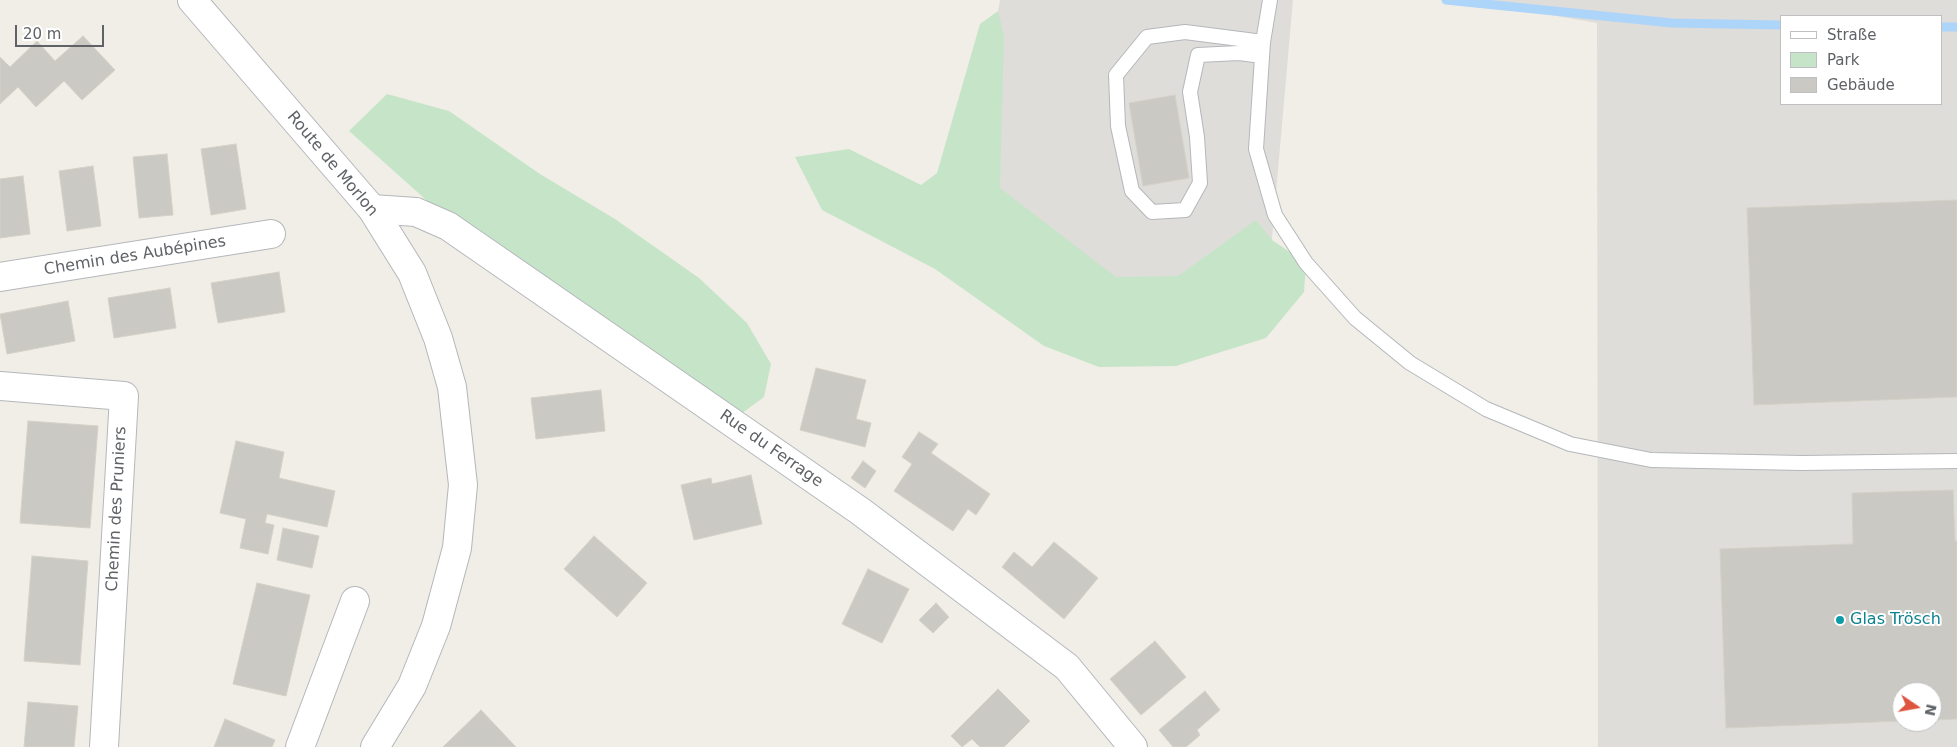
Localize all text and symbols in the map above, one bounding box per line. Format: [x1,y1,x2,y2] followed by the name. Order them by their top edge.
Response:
[18,15,106,47] scale bar
[1780,15,1942,105] legend
[23,25,61,43] text: 20 m
[1827,26,1876,44] text: Straße
[1827,51,1859,69] text: Park
[1827,76,1895,94] text: Gebäude
[282,108,382,220] street label: Route de Morlon
[43,232,227,280] street label: Chemin des Aubépines
[716,406,826,492] street label: Rue du Ferrage
[103,426,131,592] street label: Chemin des Pruniers
[1850,610,1941,630] place label: Glas Trösch
[1834,614,1846,626] marker: Glas Trösch
[1892,682,1942,732] north arrow
[1922,703,1940,717] text: N

